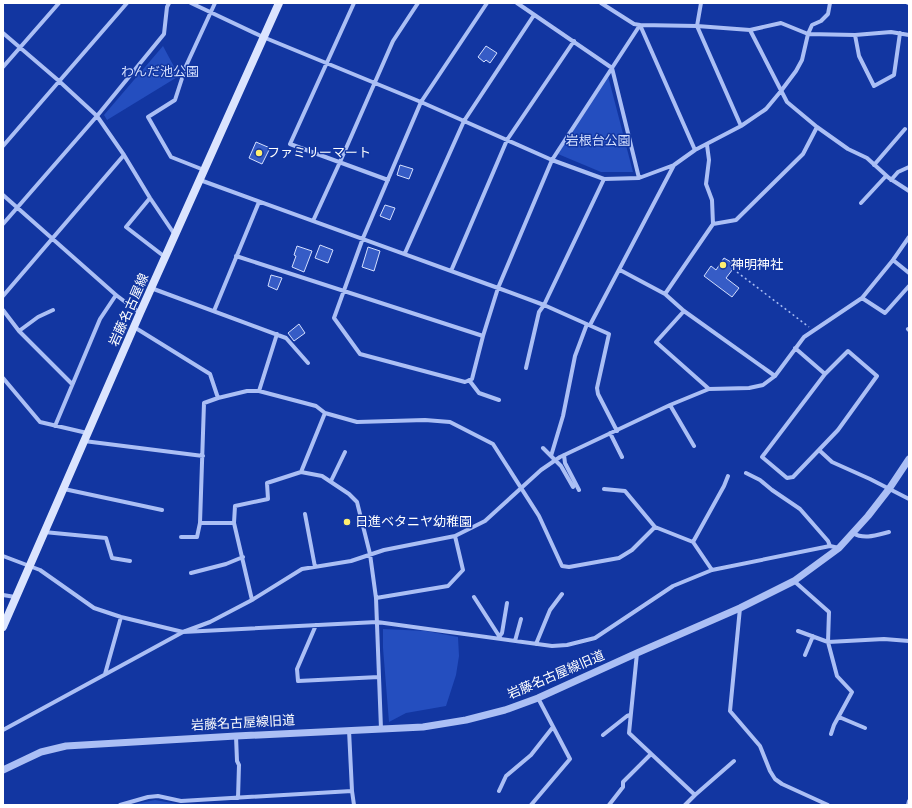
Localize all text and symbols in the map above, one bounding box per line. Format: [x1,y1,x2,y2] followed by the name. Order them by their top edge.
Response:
[121,64,199,80] park label: わんだ池公園
[565,133,631,149] park label: 岩根台公園
[267,145,371,161] place label: ファミリーマート
[254,148,264,158] marker: ファミリーマート
[731,257,783,273] place label: 神明神社
[718,260,728,270] marker: 神明神社
[106,271,152,349] street label: 岩藤名古屋線
[355,514,472,530] place label: 日進ベタニヤ幼稚園
[342,517,352,527] marker: 日進ベタニヤ幼稚園
[505,647,607,703] street label: 岩藤名古屋線旧道
[191,712,295,734] street label: 岩藤名古屋線旧道

